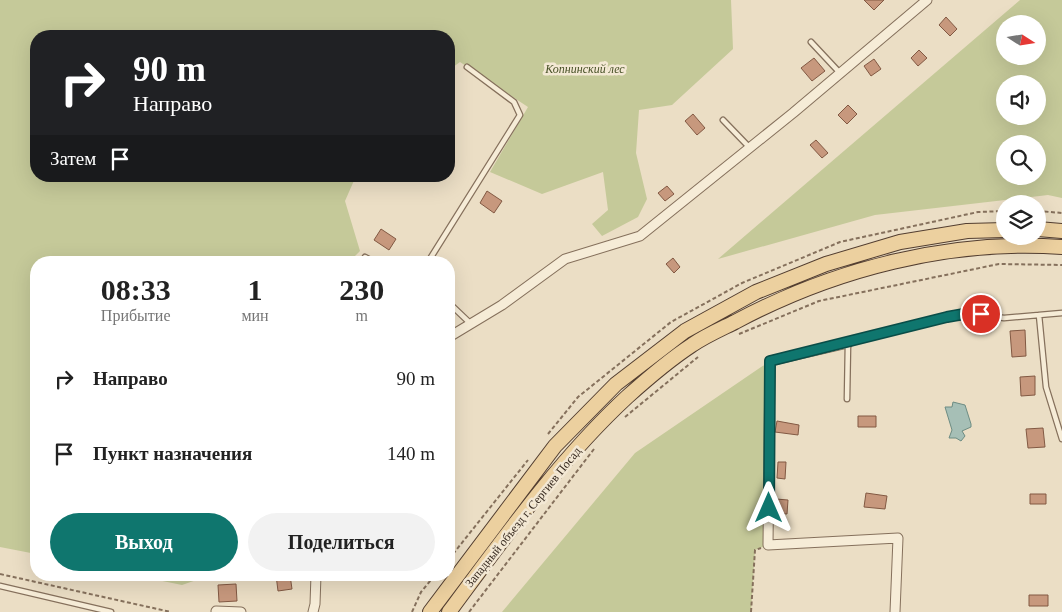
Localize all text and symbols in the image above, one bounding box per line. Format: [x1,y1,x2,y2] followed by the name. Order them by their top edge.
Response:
[996,15,1046,65] north arrow
[996,15,1046,245] map controls
[50,50,115,115] icon: right
[133,50,206,89] text: 90 m
[544,62,625,76] park label: Копнинский лес
[996,75,1046,125] button: sound
[133,91,212,116] text: Направо
[996,135,1046,185] button: search
[106,145,134,173] icon: arrive
[50,148,96,169] text: Затем
[996,195,1046,245] button: layers
[101,273,171,306] text: 08:33
[248,273,263,306] text: 1
[339,273,384,306] text: 230
[960,293,1002,335] pin
[967,300,995,328] icon: arrive
[101,307,171,324] text: Прибытие
[241,307,269,324] text: мин
[356,307,368,324] text: m
[50,365,78,393] icon: right
[93,368,168,389] text: Направо
[396,368,435,389] text: 90 m
[50,440,78,468] icon: arrive
[93,443,252,464] text: Пункт назначения
[387,443,435,464] text: 140 m
[462,444,584,590] street label: Западный объезд г. Сергиев Посад
[742,481,794,533] position arrow
[50,513,238,571] button: Выход
[248,513,435,571] button: Поделиться

